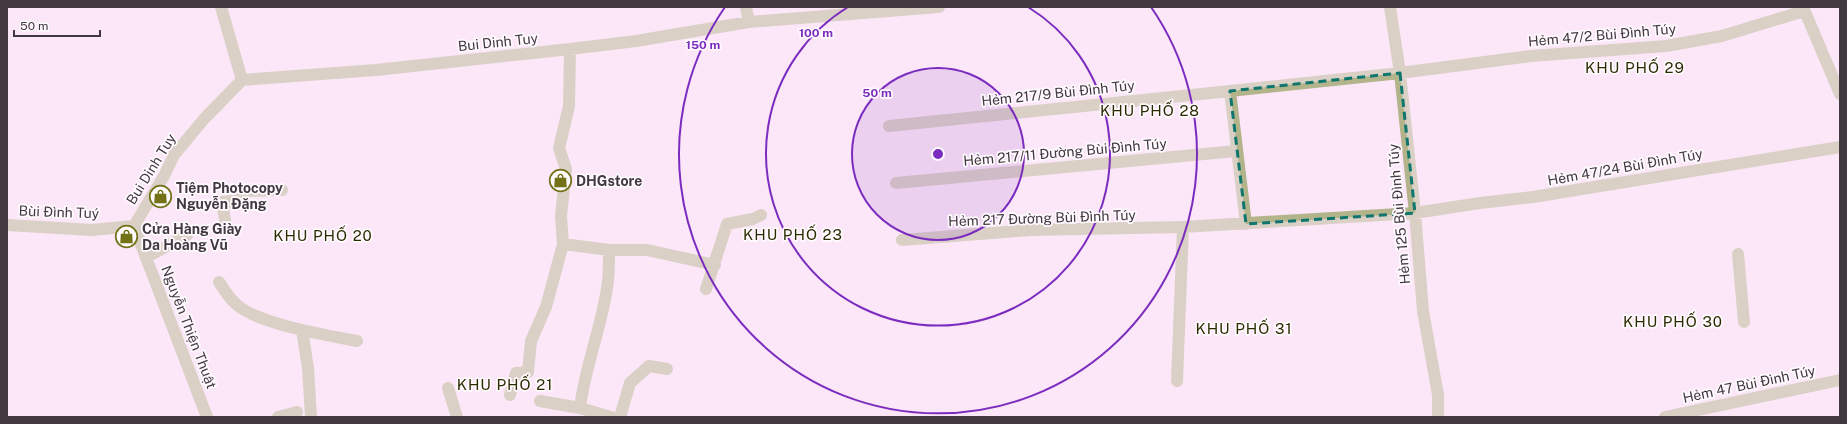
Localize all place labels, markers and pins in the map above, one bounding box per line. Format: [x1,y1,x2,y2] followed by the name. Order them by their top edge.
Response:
[931,147,945,161] centre of rings
[548,168,574,194] shop icon: DHGstore
[576,173,642,189] place label: DHGstore
[176,180,283,212] place label: Tiệm Photocopy Nguyễn Đặng
[148,183,174,209] shop icon: Tiệm Photocopy Nguyễn Đặng
[142,221,242,253] place label: Cửa Hàng Giày Da Hoàng Vũ
[113,224,139,250] shop icon: Cửa Hàng Giày Da Hoàng Vũ

